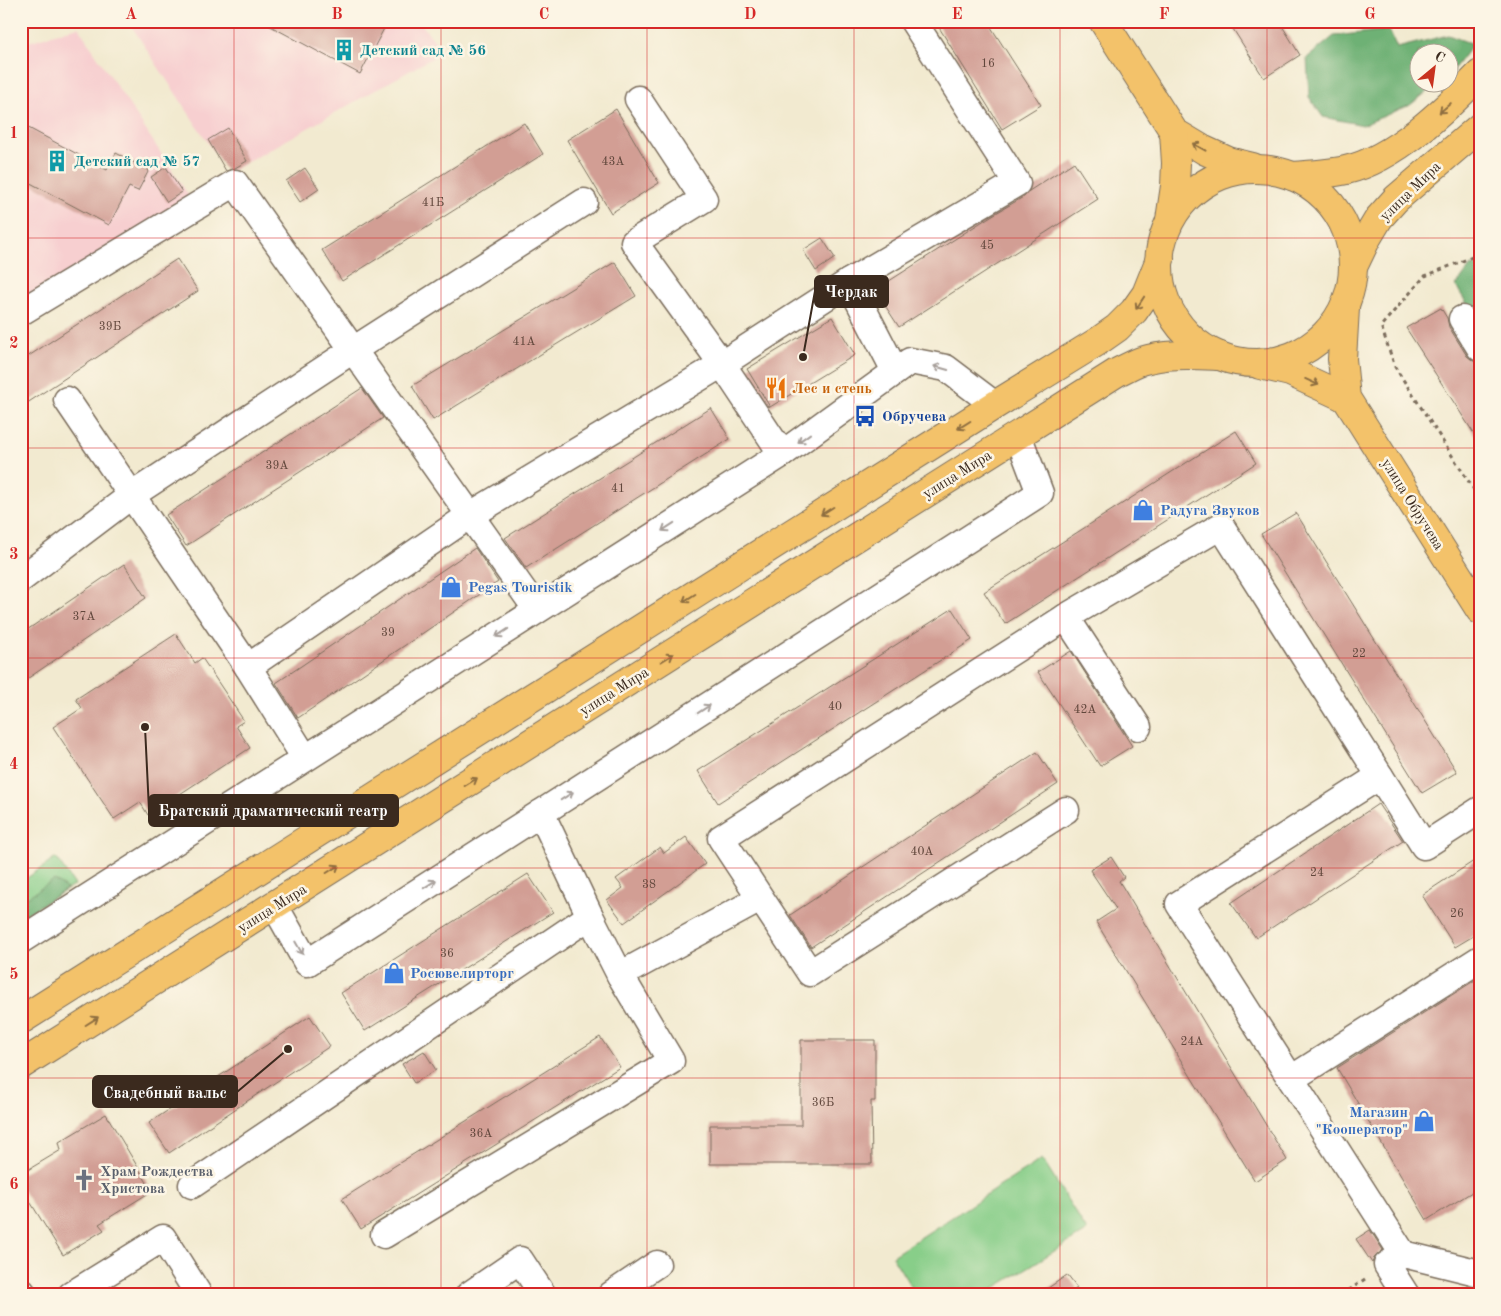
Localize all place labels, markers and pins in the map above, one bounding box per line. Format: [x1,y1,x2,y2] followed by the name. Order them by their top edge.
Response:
[331,37,357,63] building icon: Детский сад № 56
[360,44,486,59] place label: Детский сад № 56
[44,148,70,174] building icon: Детский сад № 57
[74,155,200,170] place label: Детский сад № 57
[815,276,888,307] callout: Чердак
[763,375,789,401] restaurant icon: Лес и степь
[792,382,872,397] place label: Лес и степь
[852,403,878,429] bus stop icon: Обручева
[882,410,947,425] place label: Обручева
[1130,497,1156,523] shop icon: Радуга Звуков
[1160,504,1260,519] place label: Радуга Звуков
[438,574,464,600] shop icon: Pegas Touristik
[468,581,573,596] place label: Pegas Touristik
[149,795,398,826] callout: Братский драматический театр
[381,960,407,986] shop icon: Росювелирторг
[410,967,514,982] place label: Росювелирторг
[93,1076,237,1107] callout: Свадебный вальс
[1316,1106,1408,1138] place label: Магазин "Кооператор"
[1411,1108,1437,1134] shop icon: Магазин "Кооператор"
[100,1165,214,1197] place label: Храм Рождества Христова
[71,1167,97,1193] church icon: Храм Рождества Христова

